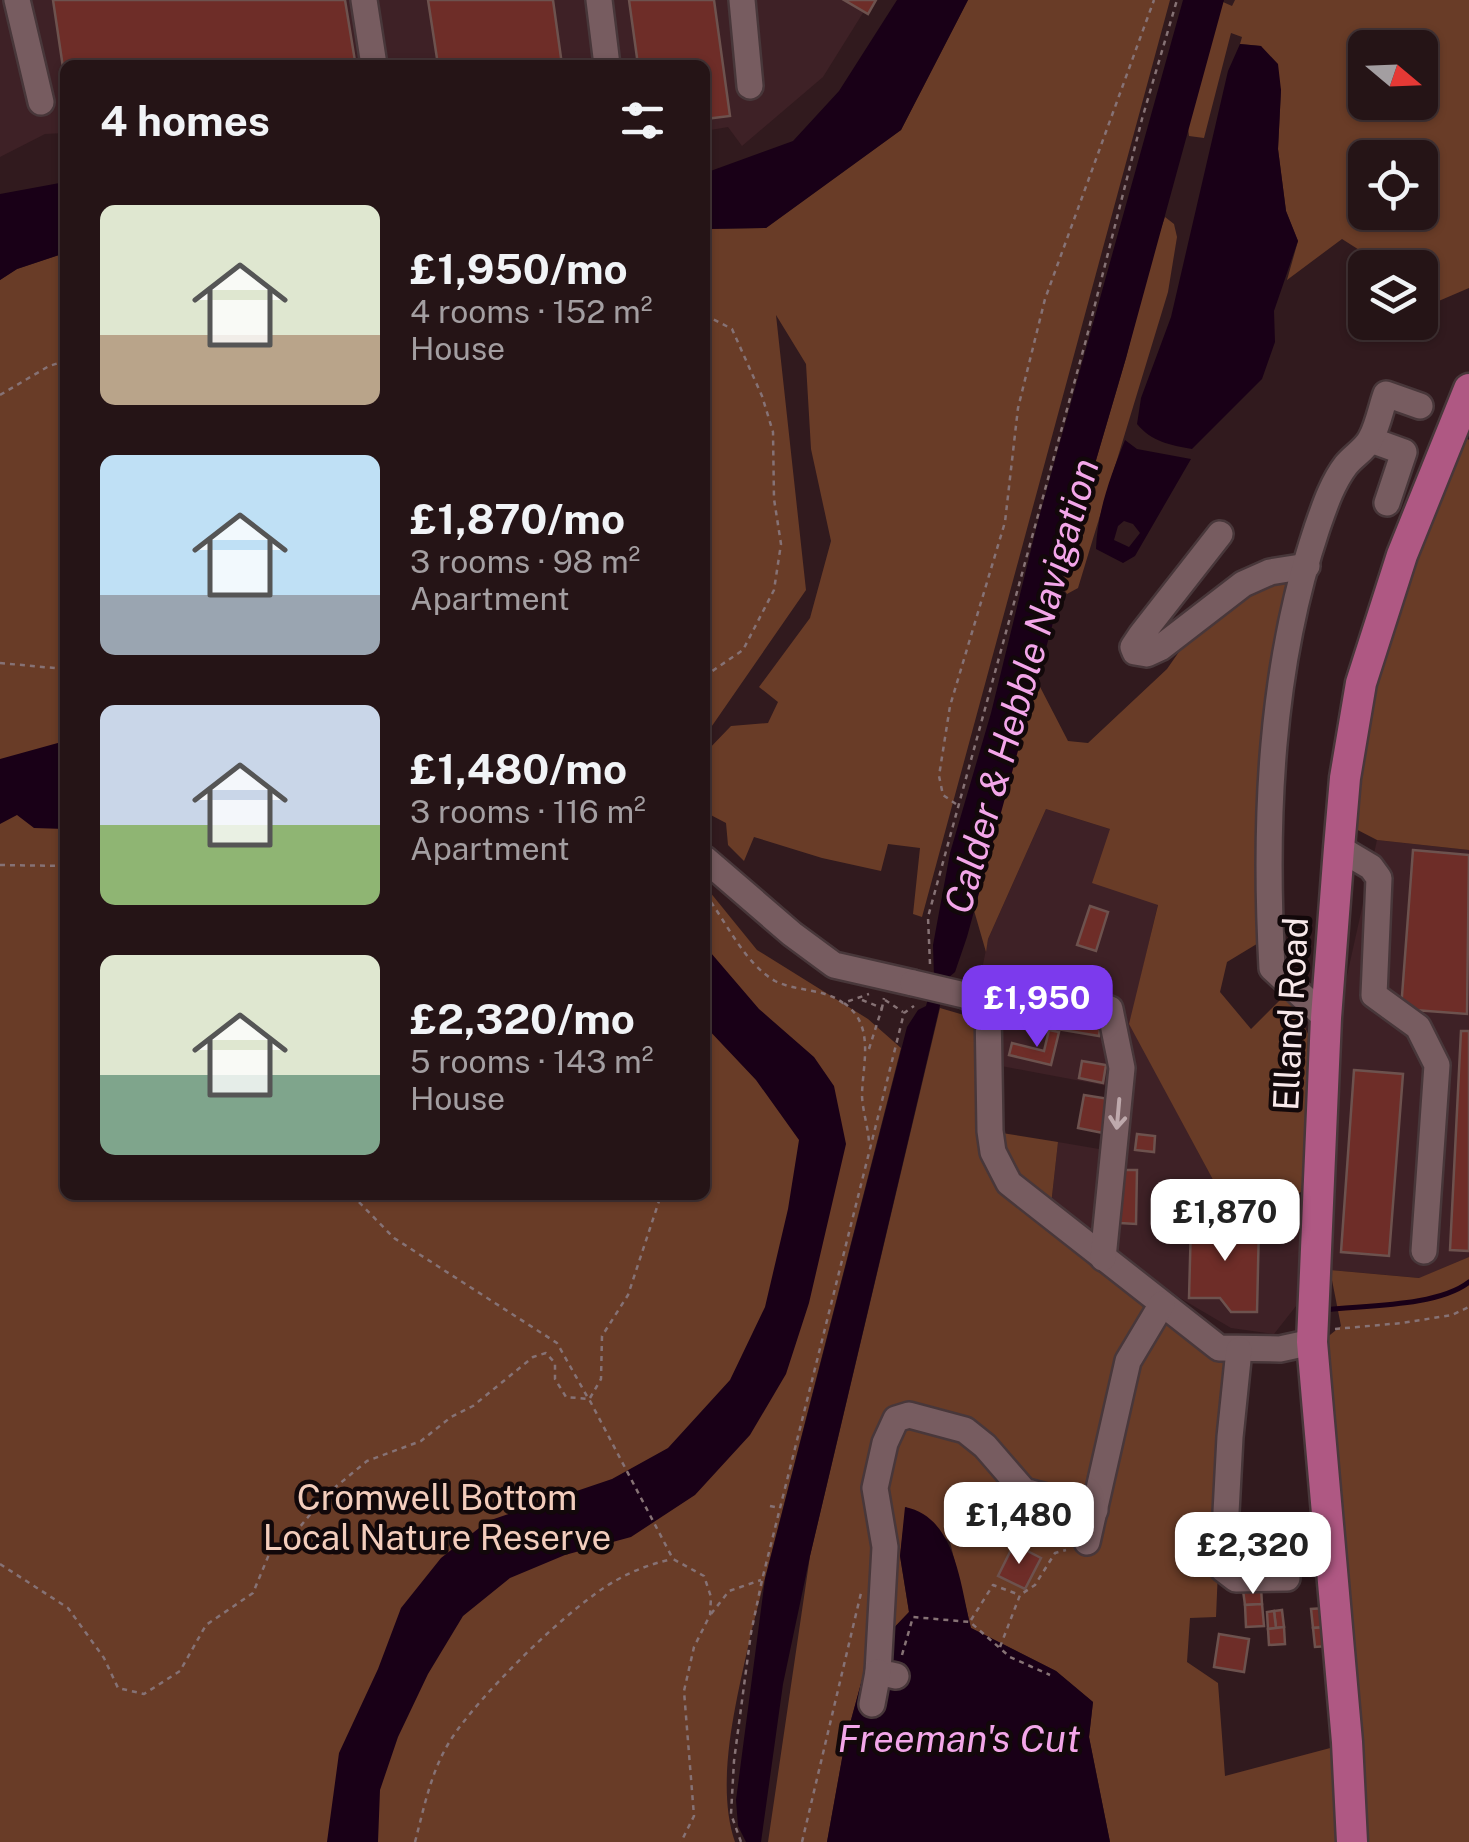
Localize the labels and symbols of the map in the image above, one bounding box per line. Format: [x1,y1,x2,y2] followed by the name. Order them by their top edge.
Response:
[1348,30,1438,120] north arrow
[935,453,1108,918] water label: Calder & Hebble Navigation
[1265,916,1316,1112] street label: Elland Road
[956,965,1118,1050] pin: £1,950
[1108,1098,1127,1130] one-way arrow
[1144,1179,1306,1264] pin: £1,870
[263,1477,611,1558] park label: Cromwell Bottom Local Nature Reserve
[938,1482,1100,1567] pin: £1,480
[1172,1512,1334,1597] pin: £2,320
[837,1716,1081,1761] water label: Freeman's Cut

